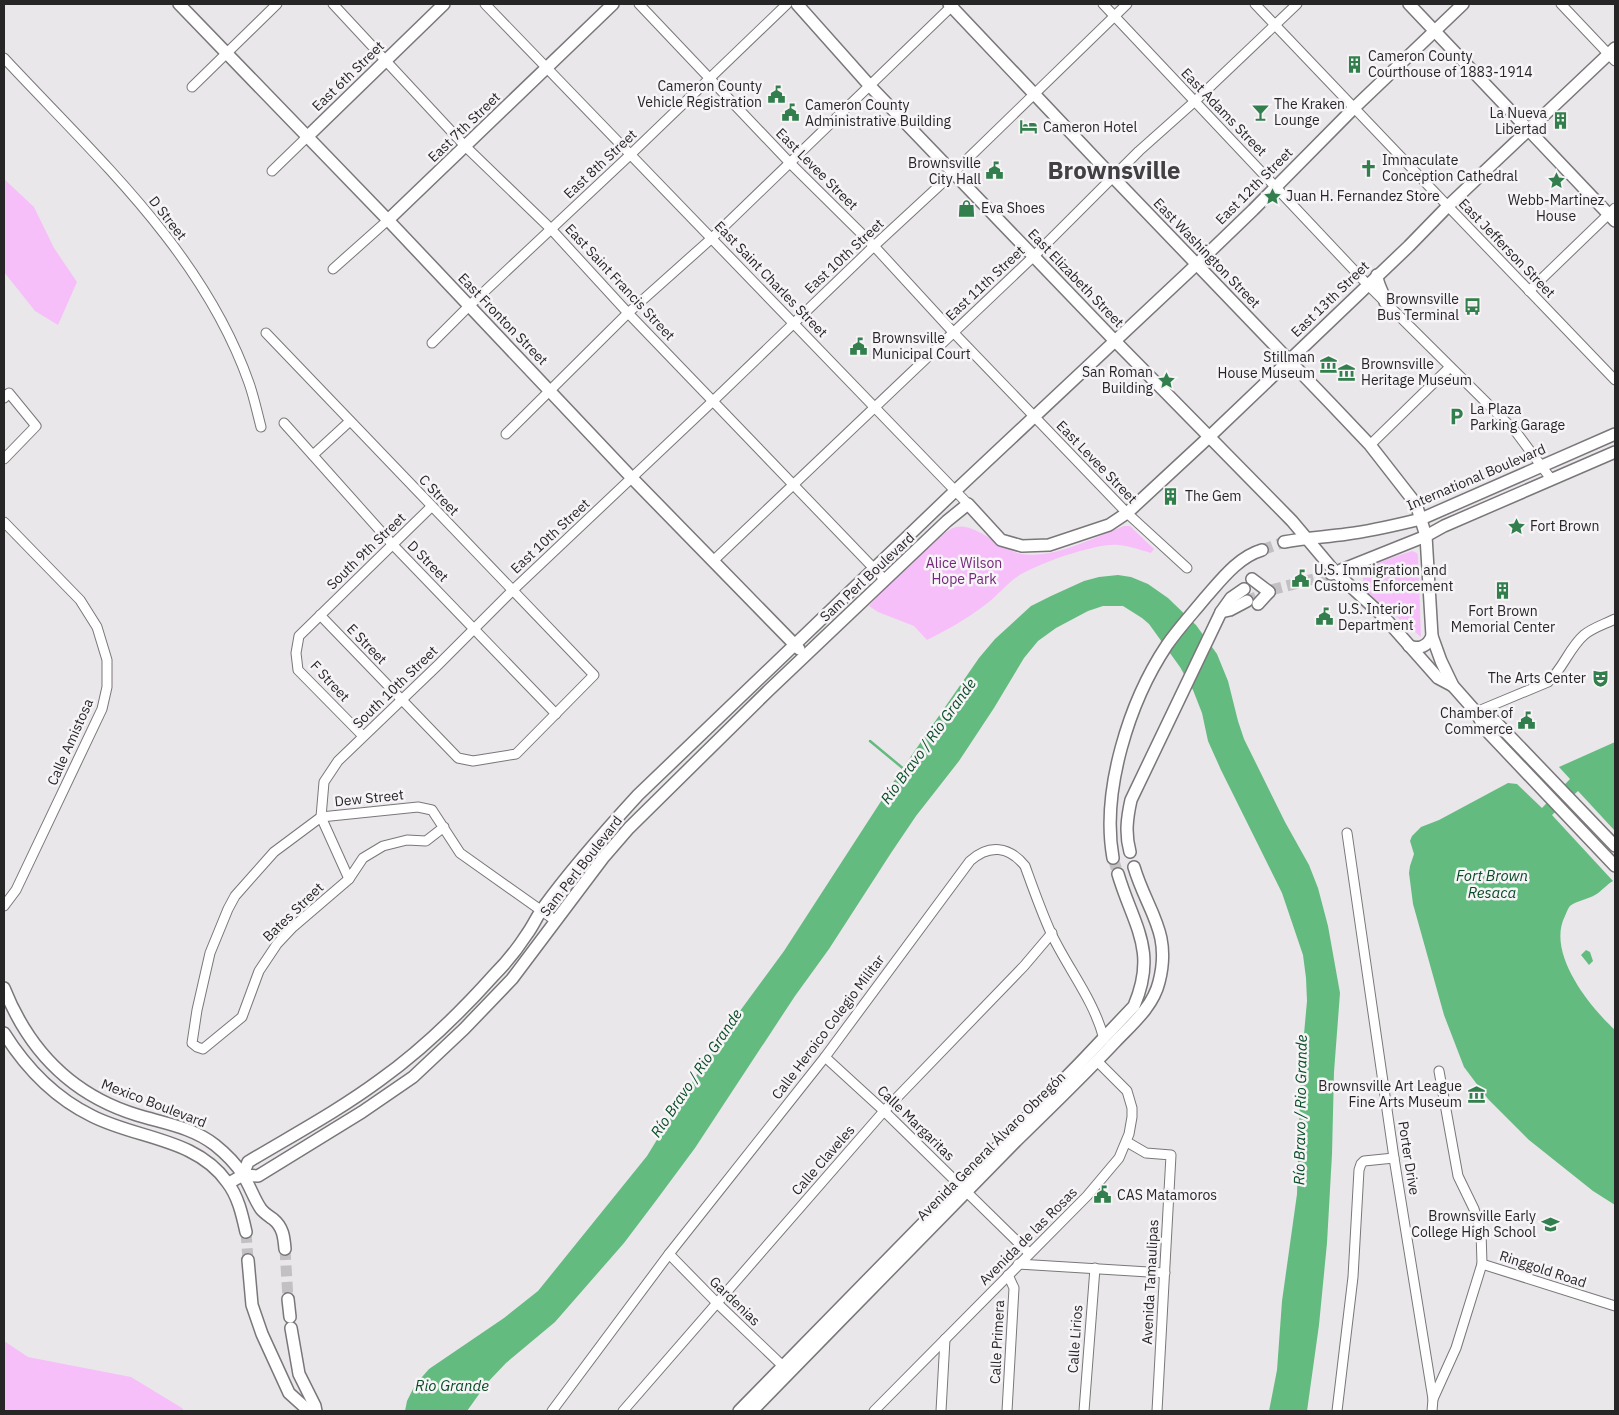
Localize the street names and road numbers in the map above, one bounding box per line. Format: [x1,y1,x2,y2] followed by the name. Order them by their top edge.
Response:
[308,37,388,115] street label: East 6th Street
[1177,64,1271,160] street label: East Adams Street
[424,88,504,166] street label: East 7th Street
[772,124,862,214] street label: East Levee Street
[560,125,640,202] street label: East 8th Street
[1212,144,1296,228] street label: East 12th Street
[145,192,191,244] street label: D Street
[1150,194,1264,312] street label: East Washington Street
[1455,194,1559,302] street label: East Jefferson Street
[801,215,887,297] street label: East 10th Street
[711,217,831,341] street label: East Saint Charles Street
[561,220,679,344] street label: East Saint Francis Street
[1024,225,1128,331] street label: East Elizabeth Street
[942,242,1028,324] street label: East 11th Street
[1287,257,1373,341] street label: East 13th Street
[454,269,552,369] street label: East Fronton Street
[1053,417,1141,507] street label: East Levee Street
[1404,440,1548,514] street label: International Boulevard
[415,471,463,519] street label: C Street
[507,495,593,577] street label: East 10th Street
[323,509,409,593] street label: South 9th Street
[816,528,918,626] street label: Sam Perl Boulevard
[404,537,452,585] street label: D Street
[343,620,391,668] street label: E Street
[349,642,441,732] street label: South 10th Street
[307,657,354,705] street label: F Street
[43,695,97,788] street label: Calle Amistosa
[334,785,405,811] street label: Dew Street
[536,812,626,920] street label: Sam Perl Boulevard
[259,878,327,945] street label: Bates Street
[768,951,888,1103] street label: Calle Heroico Colegio Militar
[912,1067,1069,1224] street label: Avenida General Álvaro Obregón
[99,1075,209,1131] street label: Mexico Boulevard
[873,1081,959,1165] street label: Calle Margaritas
[1394,1120,1424,1197] street label: Porter Drive
[788,1121,859,1199] street label: Calle Claveles
[975,1183,1081,1289] street label: Avenida de las Rosas
[1138,1219,1162,1345] street label: Avenida Tamaulipas
[1497,1246,1589,1292] street label: Ringgold Road
[706,1272,764,1330] street label: Gardenias
[986,1299,1008,1384] street label: Calle Primera
[1064,1304,1086,1374] street label: Calle Lirios

